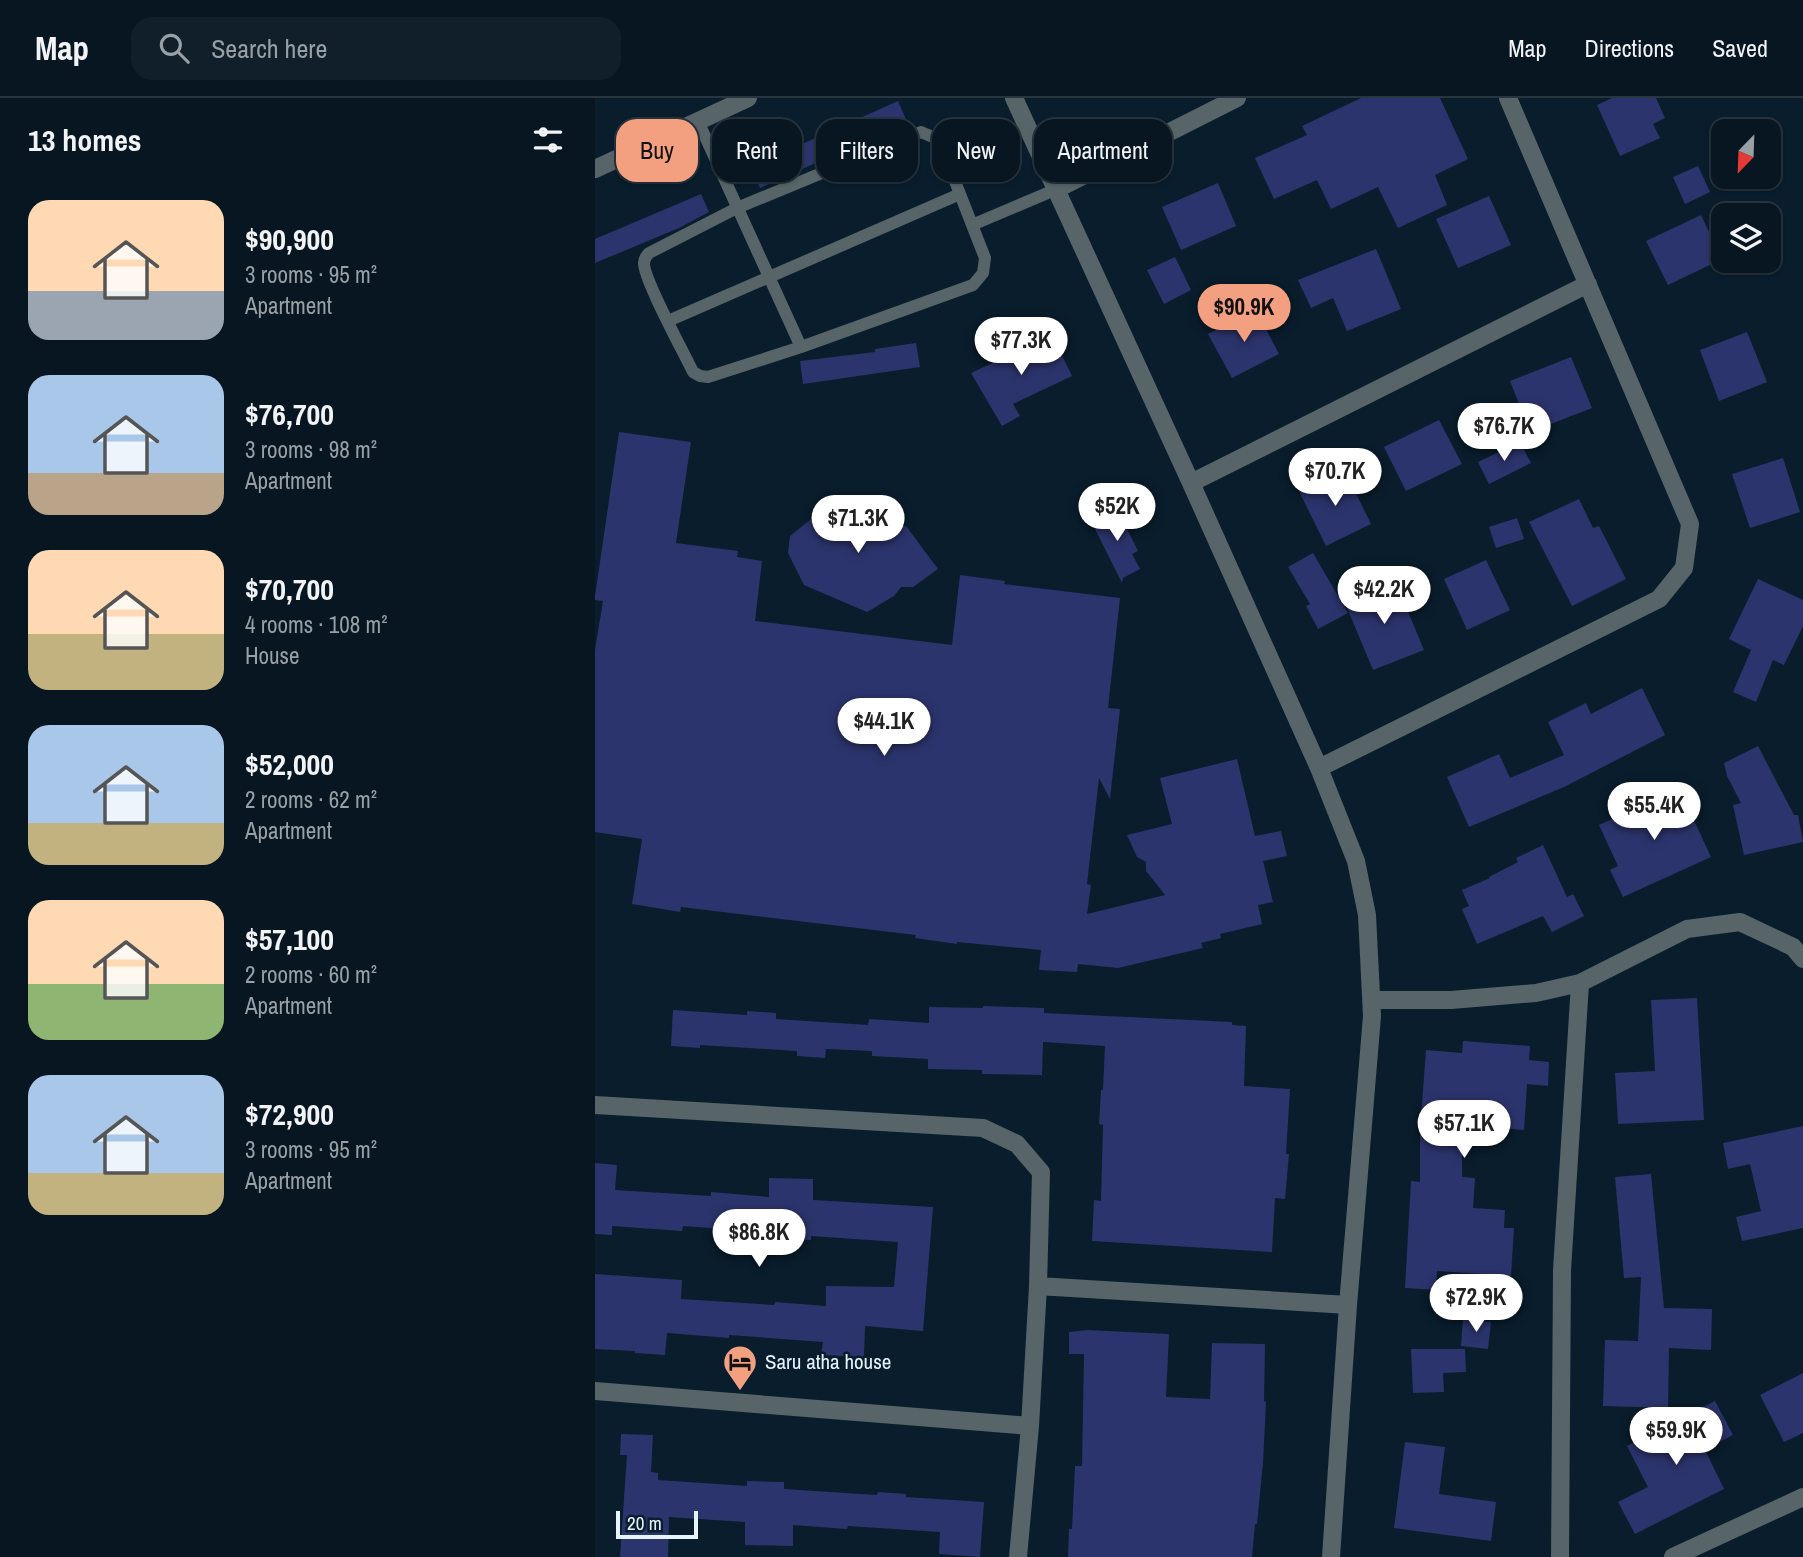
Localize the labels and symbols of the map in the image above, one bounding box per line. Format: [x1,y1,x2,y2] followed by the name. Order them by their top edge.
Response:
[1711,119,1781,189] north arrow
[1187,285,1301,344] pin: $90.9K
[964,317,1078,377] pin: $77.3K
[1447,404,1561,463] pin: $76.7K
[1278,448,1392,508] pin: $70.7K
[1076,484,1158,543] pin: $52K
[801,496,915,555] pin: $71.3K
[1327,566,1441,626] pin: $42.2K
[827,698,941,758] pin: $44.1K
[1597,782,1711,842] pin: $55.4K
[1407,1100,1521,1160] pin: $57.1K
[702,1210,816,1269] pin: $86.8K
[1419,1274,1533,1334] pin: $72.9K
[721,1343,759,1392] hotel icon: Saru atha house
[765,1347,891,1376] place label: Saru atha house
[1619,1408,1733,1467] pin: $59.9K
[616,1508,698,1540] scale bar

